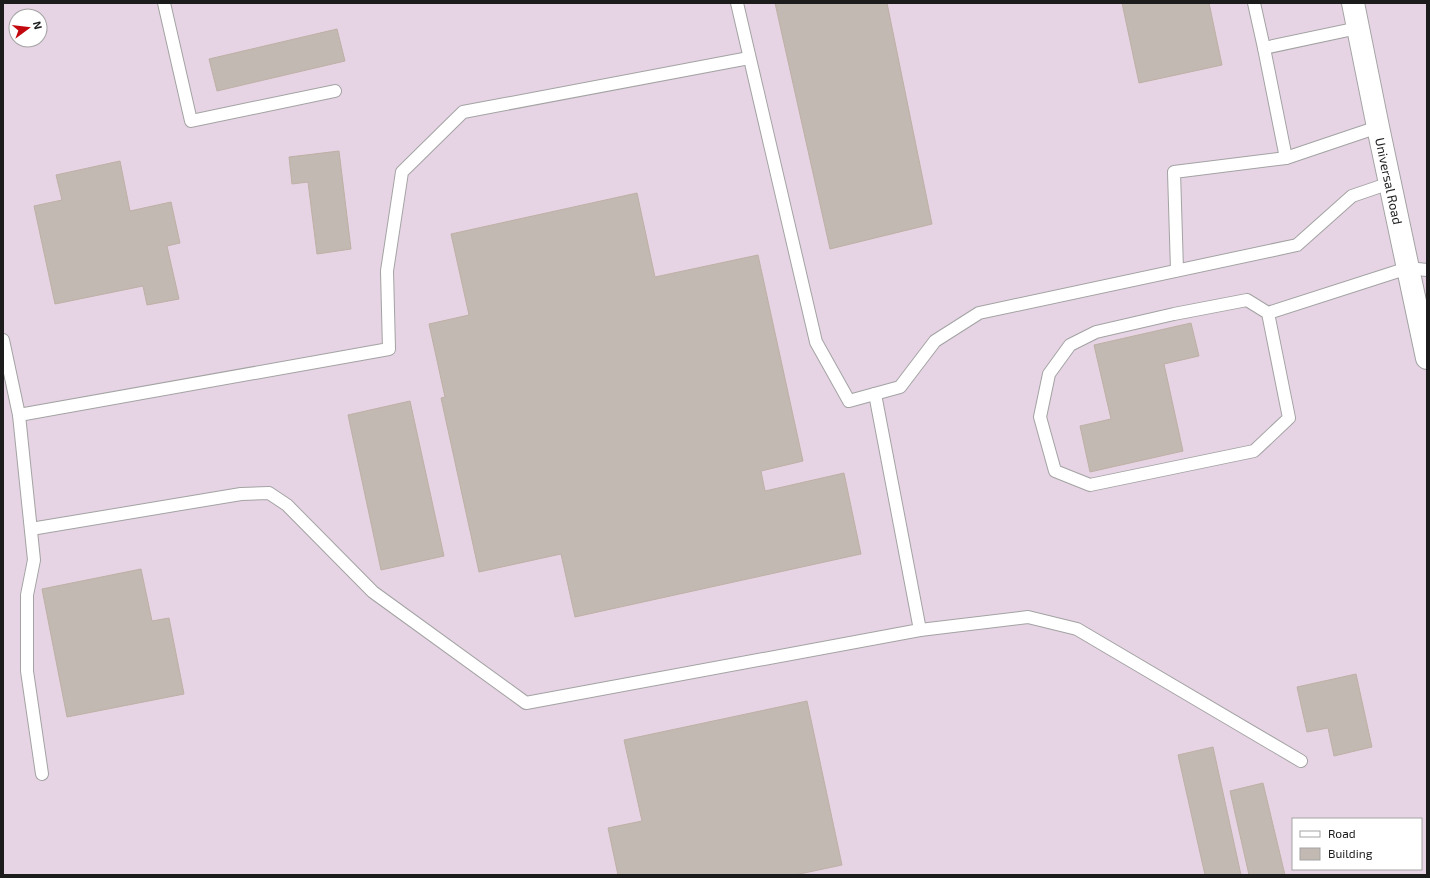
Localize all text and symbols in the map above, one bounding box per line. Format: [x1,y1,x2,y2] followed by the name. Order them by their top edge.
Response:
[8,8,48,48] north arrow
[31,20,45,31] text: N
[1372,136,1406,226] street label: Universal Road
[1292,818,1422,870] legend
[1328,826,1356,840] text: Road
[1328,846,1373,860] text: Building

